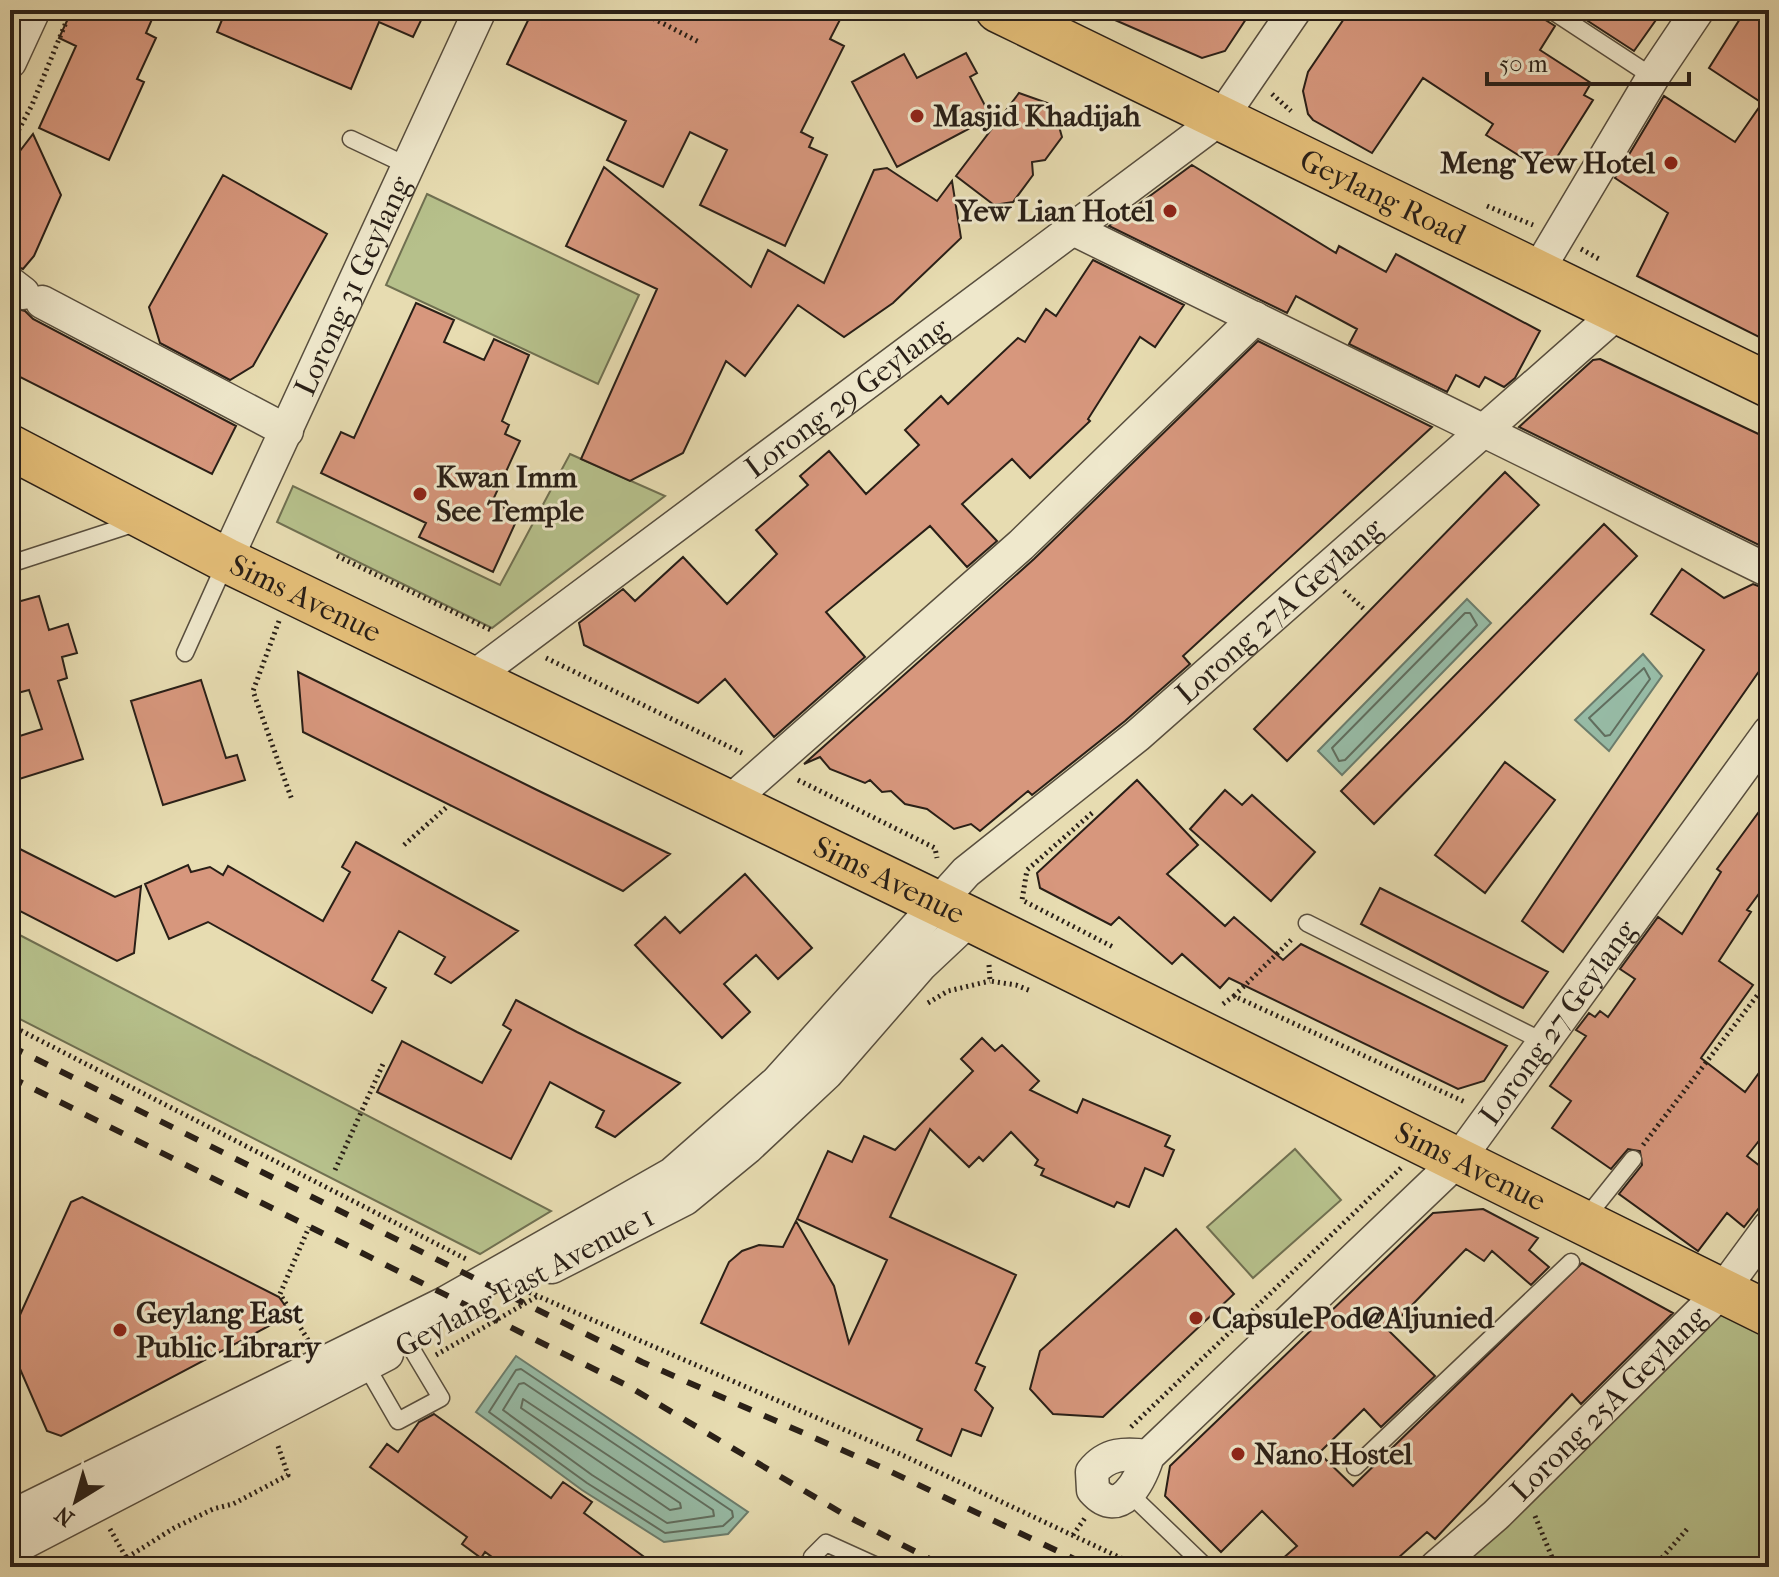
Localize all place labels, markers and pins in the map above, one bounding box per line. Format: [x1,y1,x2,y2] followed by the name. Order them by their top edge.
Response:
[933,99,1142,134] place label: Masjid Khadijah
[908,107,926,125] marker: Masjid Khadijah
[1440,146,1656,181] place label: Meng Yew Hotel
[1662,154,1680,172] marker: Meng Yew Hotel
[954,194,1155,229] place label: Yew Lian Hotel
[1161,202,1179,220] marker: Yew Lian Hotel
[436,460,584,529] place label: Kwan Imm See Temple
[411,485,429,503] marker: Kwan Imm See Temple
[136,1296,323,1365] place label: Geylang East Public Library
[1212,1301,1496,1336] place label: CapsulePod@Aljunied
[1187,1309,1205,1327] marker: CapsulePod@Aljunied
[111,1321,129,1339] marker: Geylang East Public Library
[1254,1437,1413,1472] place label: Nano Hostel
[1229,1445,1247,1463] marker: Nano Hostel

